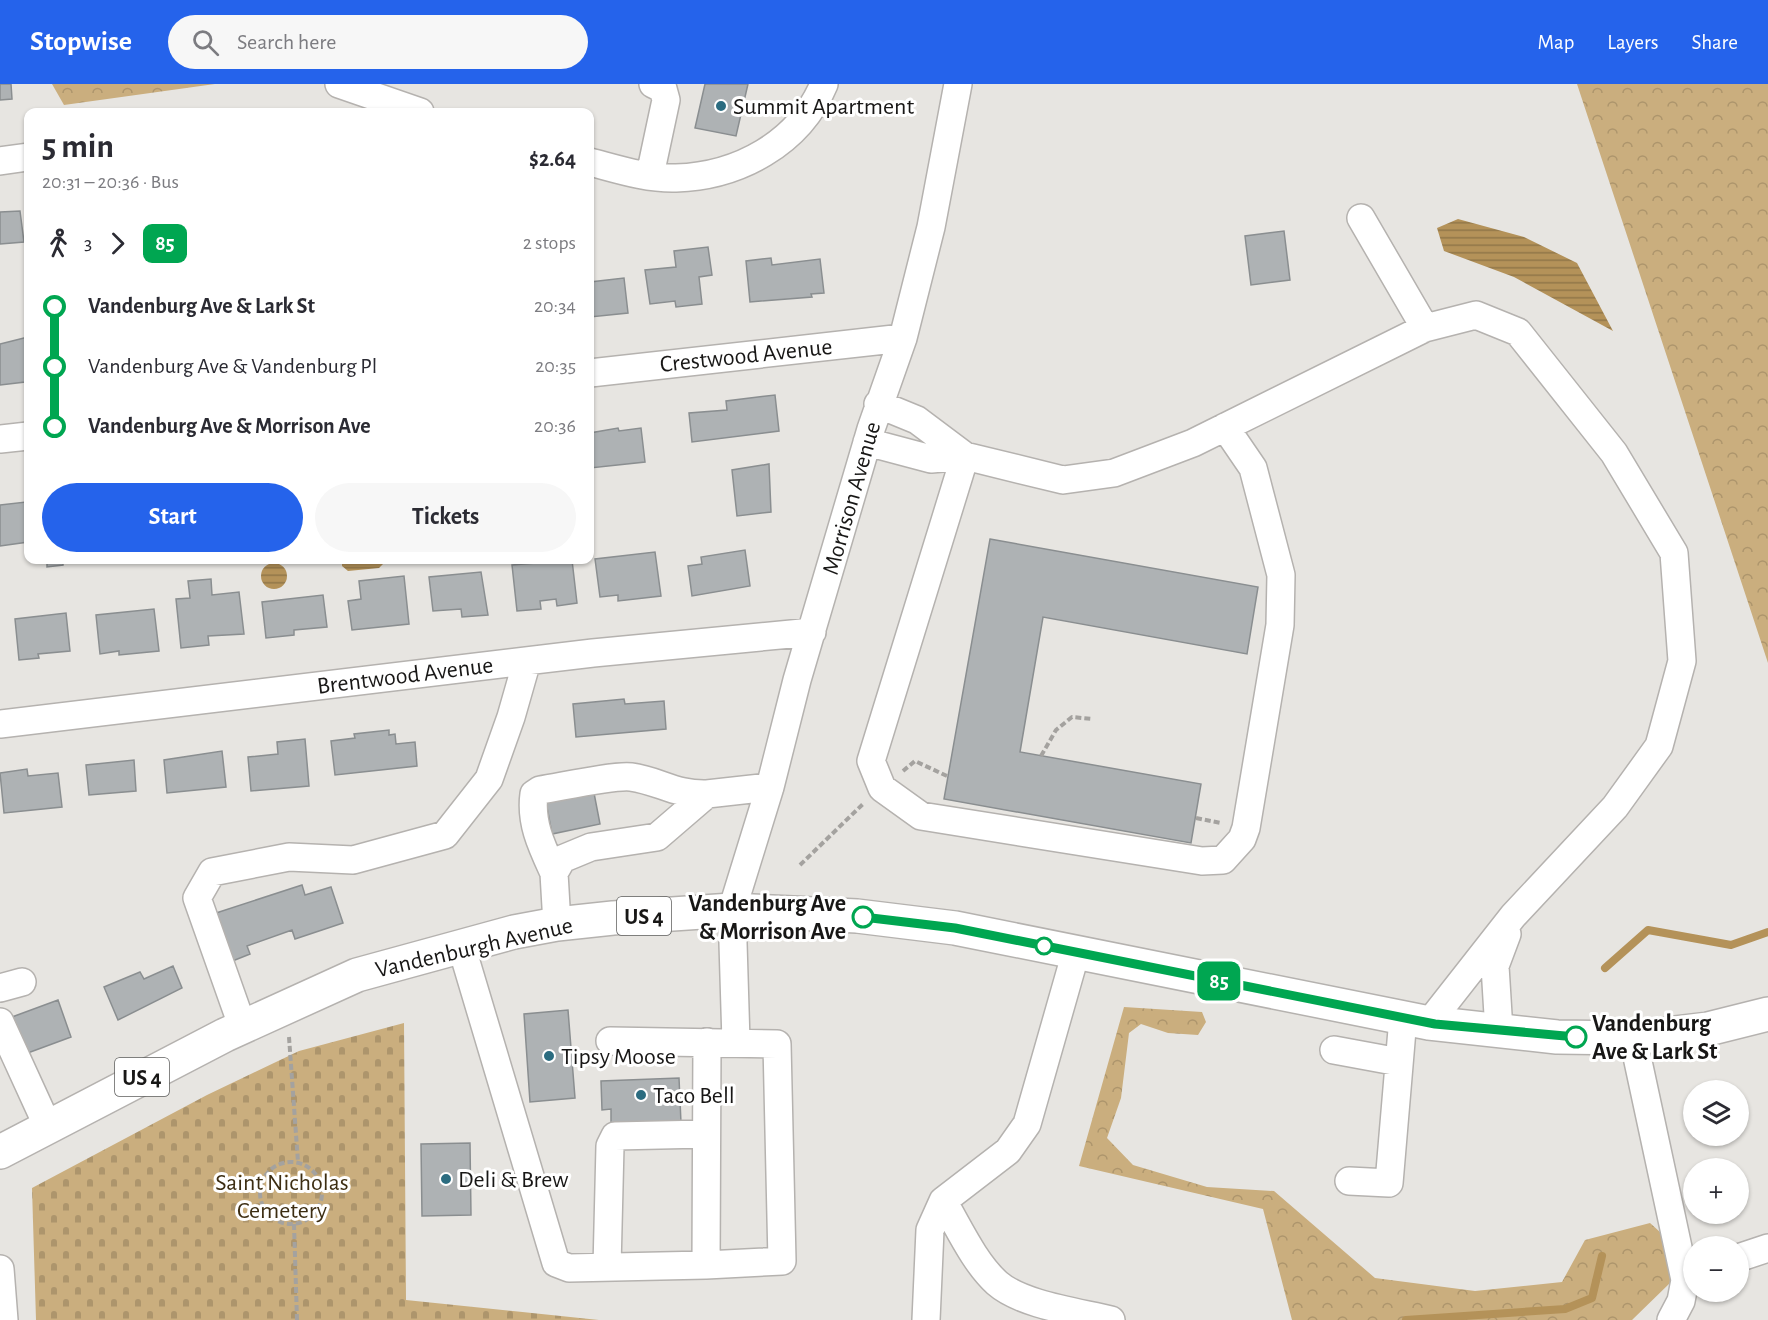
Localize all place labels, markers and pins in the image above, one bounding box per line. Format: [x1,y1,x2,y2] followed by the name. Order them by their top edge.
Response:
[733,95,914,119] place label: Summit Apartment
[714,99,728,113] marker: Summit Apartment
[688,892,846,944] place label: Vandenburg Ave & Morrison Ave
[852,906,874,928] marker: Vandenburg Ave & Morrison Ave
[1035,937,1053,955] unlabelled marker
[1592,1012,1717,1064] place label: Vandenburg Ave & Lark St
[1565,1026,1587,1048] marker: Vandenburg Ave & Lark St
[561,1045,676,1069] place label: Tipsy Moose
[542,1049,556,1063] marker: Tipsy Moose
[653,1084,735,1108] place label: Taco Bell
[634,1088,648,1102] marker: Taco Bell
[458,1168,569,1192] place label: Deli & Brew
[439,1172,453,1186] marker: Deli & Brew

